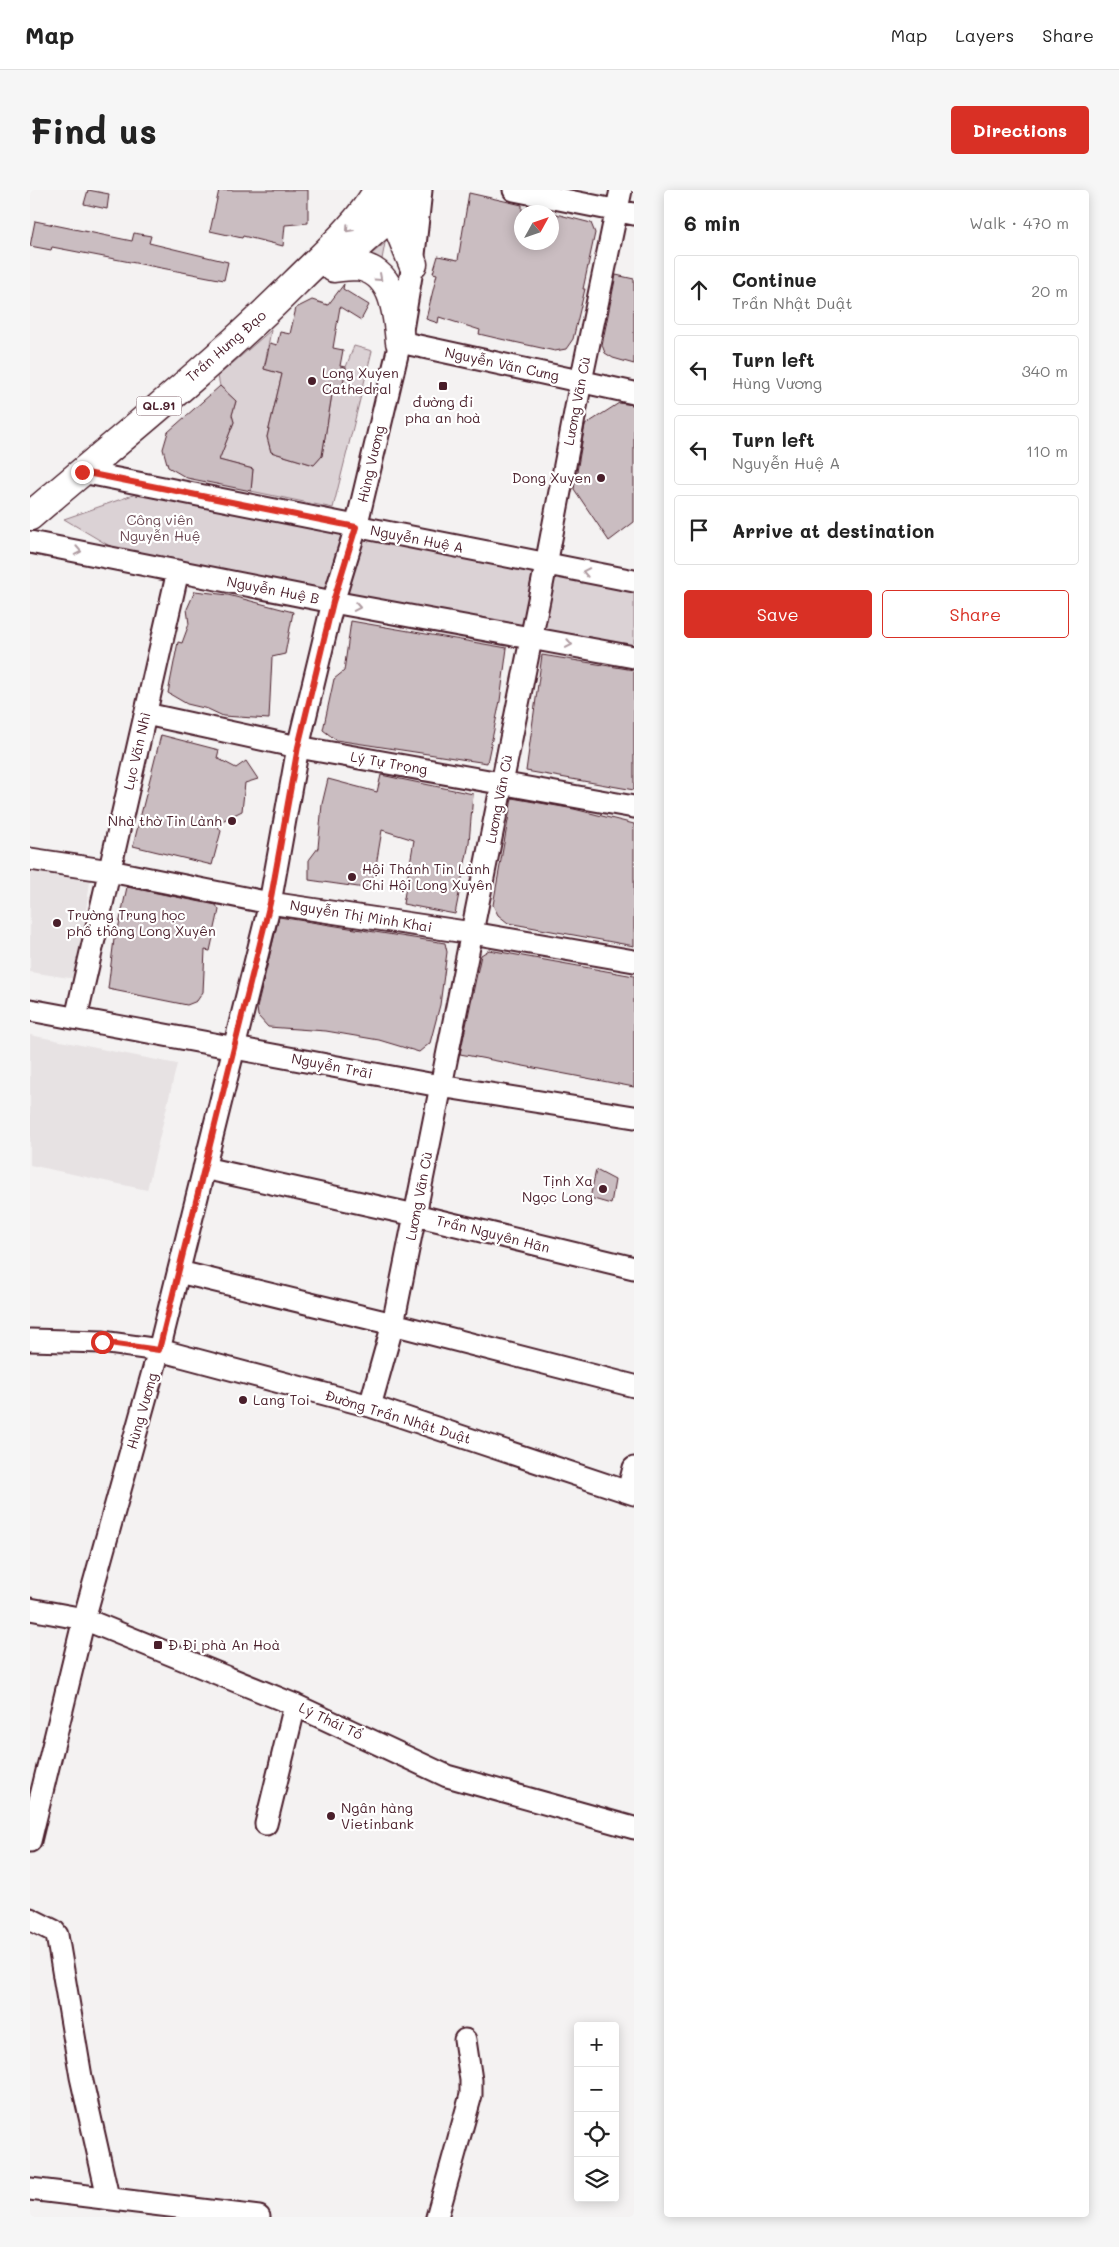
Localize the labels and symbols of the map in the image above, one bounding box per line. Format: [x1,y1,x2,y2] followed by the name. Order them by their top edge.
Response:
[514,205,559,250] north arrow
[345,223,354,232] one-way arrow
[373,272,382,281] one-way arrow
[181,305,270,386] street label: Trần Hưng Đạo
[443,342,561,385] street label: Nguyễn Văn Cưng
[559,355,594,447] street label: Lương Vãn Cù
[322,363,399,398] place label: Long Xuyen Cathedral
[306,375,318,387] marker: Long Xuyen Cathedral
[437,380,449,392] marker: đường đi pha an hoà
[405,392,481,427] place label: đường đi pha an hoà
[136,397,182,416] road number: QL.91
[352,423,389,504] street label: Hùng Vương
[71,461,94,484] route end
[512,468,591,487] place label: Dong Xuyen
[595,472,607,484] marker: Dong Xuyen
[120,510,200,545] park label: Công viên Nguyễn Huệ
[369,520,465,557] street label: Nguyễn Huệ A
[73,546,82,556] one-way arrow
[582,568,590,578] one-way arrow
[225,571,321,608] street label: Nguyễn Huệ B
[353,601,362,611] one-way arrow
[565,639,573,649] one-way arrow
[118,710,155,792] street label: Lục Văn Nhì
[349,746,429,779] street label: Lý Tự Trọng
[481,753,516,845] street label: Lương Vãn Cù
[108,811,222,830] place label: Nhà thờ Tin Lành
[226,815,238,827] marker: Nhà thờ Tin Lành
[362,859,492,894] place label: Hội Thánh Tin Lành Chi Hội Long Xuyên
[346,871,358,883] marker: Hội Thánh Tin Lành Chi Hội Long Xuyên
[289,895,434,936] street label: Nguyễn Thị Minh Khai
[67,905,216,940] place label: Trường Trung học phổ thông Long Xuyên
[51,917,63,929] marker: Trường Trung học phổ thông Long Xuyên
[290,1048,374,1083] street label: Nguyễn Trãi
[401,1150,436,1242] street label: Lương Vãn Cù
[522,1171,593,1206] place label: Tịnh Xa Ngọc Long
[597,1183,609,1195] marker: Tịnh Xa Ngọc Long
[434,1210,552,1257] street label: Trần Nguyên Hãn
[91,1331,114,1354] route start
[122,1370,162,1451] street label: Hùng Vương
[323,1385,474,1448] street label: Đường Trần Nhật Duật
[253,1390,310,1409] place label: Lang Toi
[237,1394,249,1406] marker: Lang Toi
[168,1635,280,1654] place label: Đ Đi phà An Hoà
[152,1639,164,1651] marker: Đ Đi phà An Hoà
[296,1697,366,1744] street label: Lý Thái Tổ
[341,1798,414,1833] place label: Ngân hàng Vietinbank
[325,1810,337,1822] marker: Ngân hàng Vietinbank

